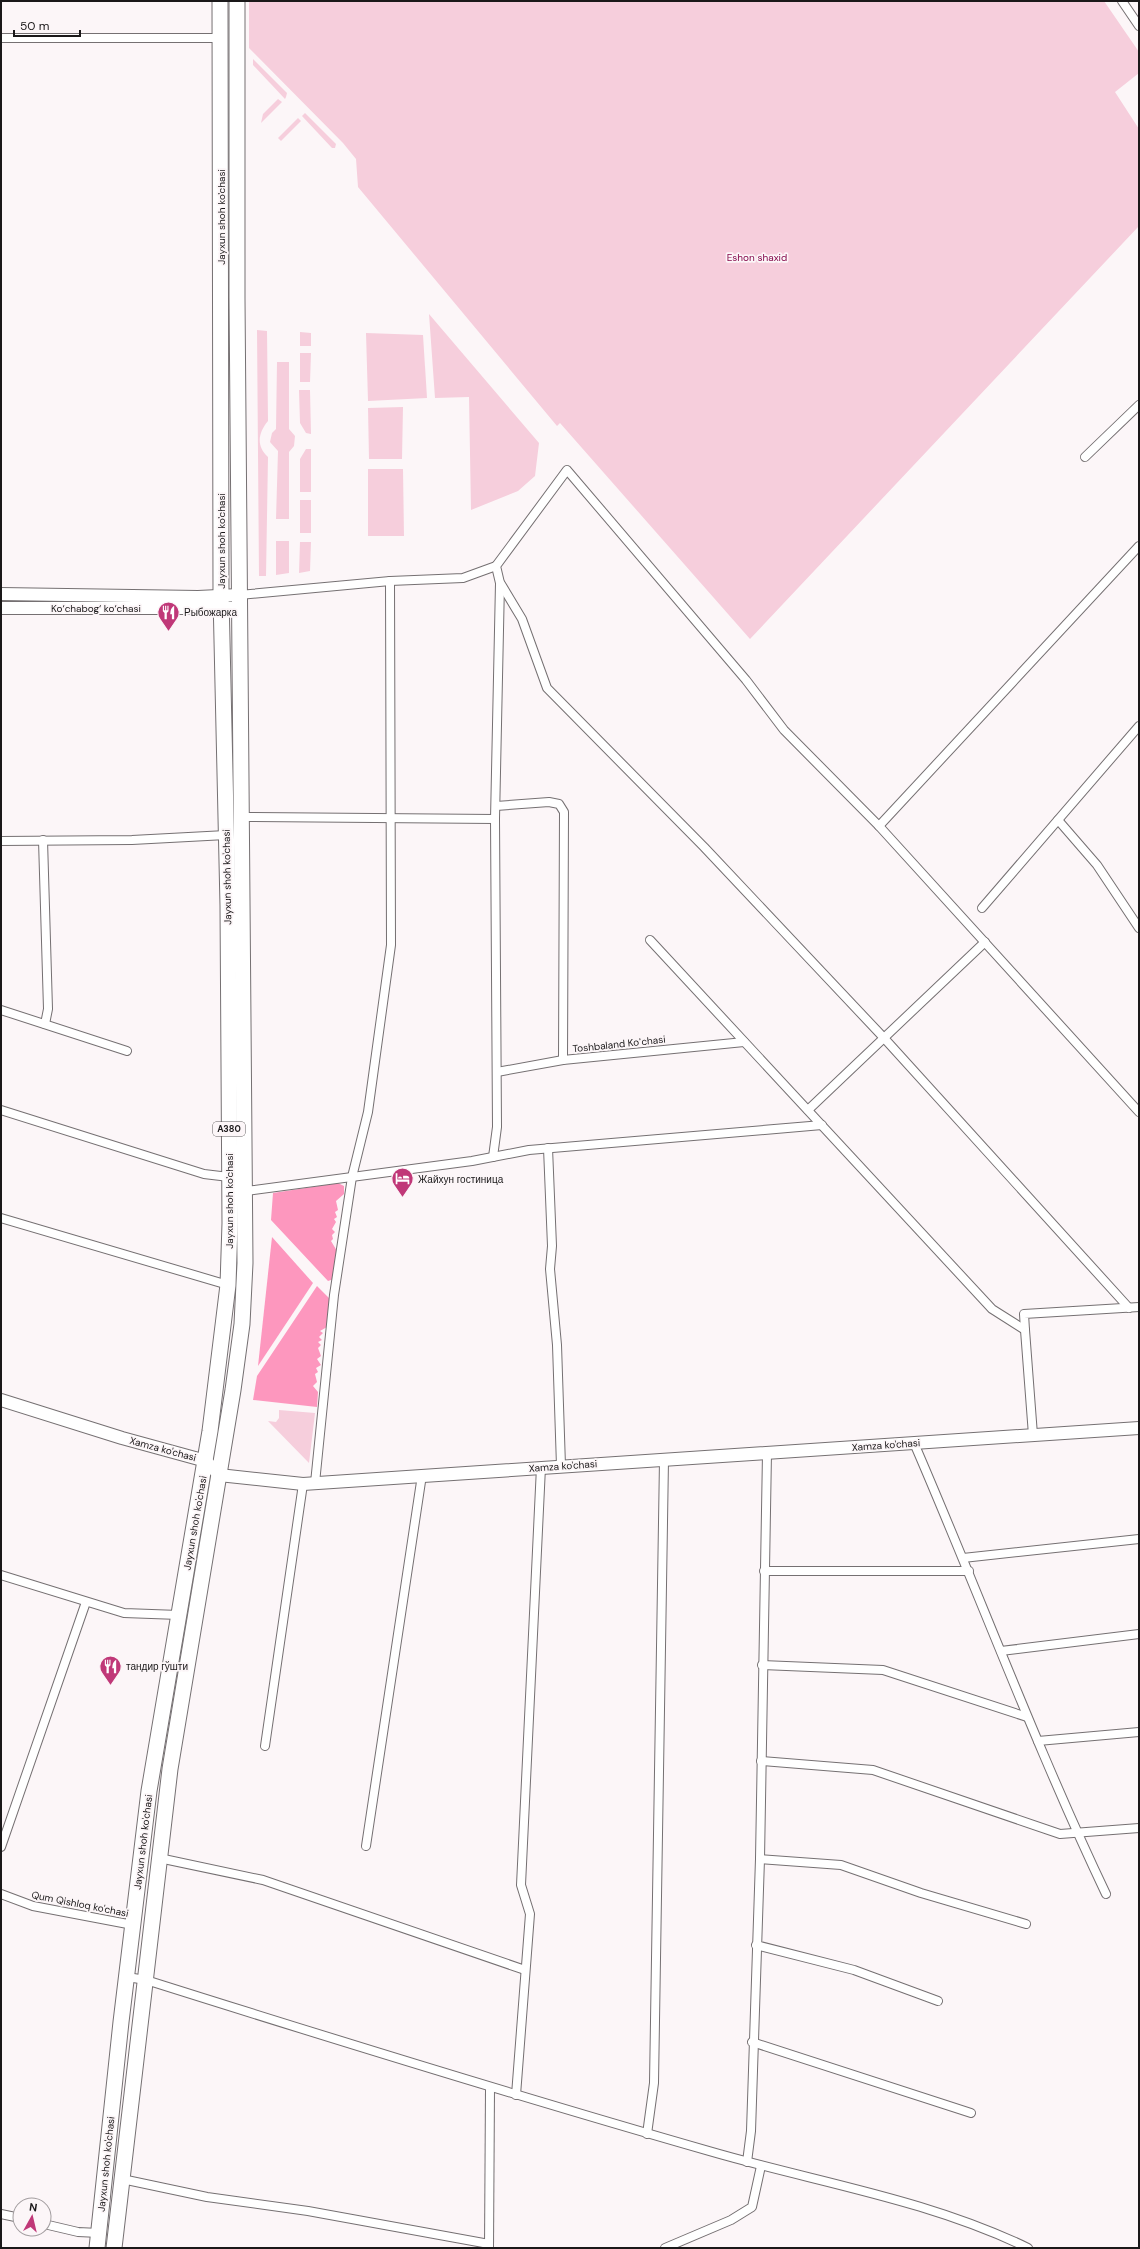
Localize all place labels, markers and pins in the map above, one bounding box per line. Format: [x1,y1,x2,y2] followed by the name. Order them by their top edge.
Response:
[155,599,181,632] restaurant icon: Рыбожарка
[184,606,237,619] place label: Рыбожарка
[389,1166,415,1199] hotel icon: Жайхун гостиница
[418,1173,504,1186] place label: Жайхун гостиница
[97,1653,123,1686] restaurant icon: тандир гўшти
[126,1660,188,1673] place label: тандир гўшти

